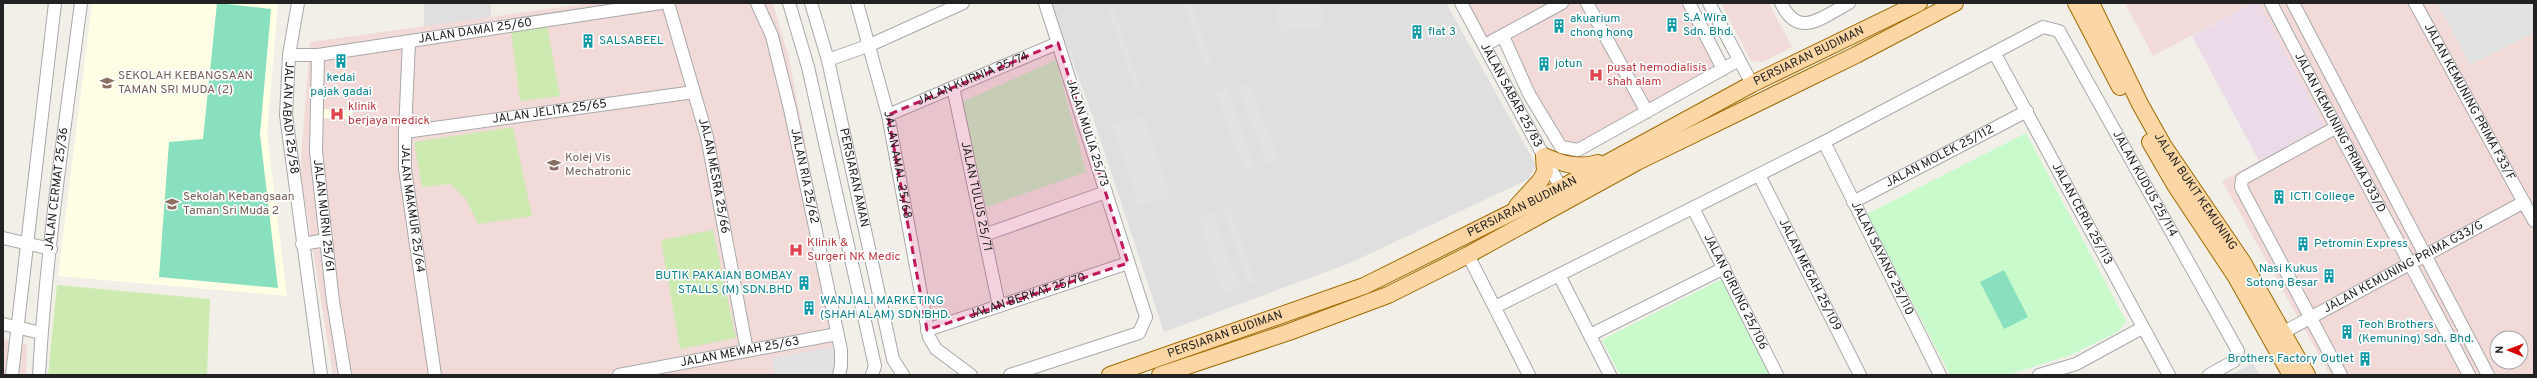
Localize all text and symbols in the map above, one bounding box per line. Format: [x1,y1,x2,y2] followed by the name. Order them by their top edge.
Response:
[1683,10,1734,40] place label: S.A Wira Sdn. Bhd.
[1570,11,1633,41] place label: akuarium chong hong
[417,15,533,48] street label: JALAN DAMAI 25/60
[1664,17,1680,33] building icon: S.A Wira Sdn. Bhd.
[1551,18,1567,34] building icon: akuarium chong hong
[2420,21,2519,184] street label: JALAN KEMUNING PRIMA F33/F
[1751,23,1867,90] street label: PERSIARAN BUDIMAN
[1409,24,1425,40] building icon: flat 3
[1428,24,1456,40] place label: flat 3
[580,33,596,49] building icon: SALSABEEL
[599,33,664,49] place label: SALSABEEL
[1476,40,1546,150] street label: JALAN SABAR 25/83
[914,48,1031,110] street label: JALAN KURNIA 25/74
[2290,50,2389,216] street label: JALAN KEMUNING PRIMA D33/D
[333,53,349,69] building icon: kedai pajak gadai
[1536,56,1552,72] building icon: jotun
[1554,56,1582,72] place label: jotun
[1607,60,1707,90] place label: pusat hemodialisis shah alam
[278,61,302,175] street label: JALAN ABADI 25/58
[1588,67,1604,83] hospital icon: pusat hemodialisis shah alam
[118,68,253,98] place label: SEKOLAH KEBANGSAAN TAMAN SRI MUDA (2)
[310,70,372,100] place label: kedai pajak gadai
[99,75,115,91] school or university icon: SEKOLAH KEBANGSAAN TAMAN SRI MUDA (2)
[1062,77,1112,189] street label: JALAN MULIA 25/73
[491,96,608,128] street label: JALAN JELITA 25/65
[348,99,430,129] place label: klinik berjaya medick
[329,106,345,122] hospital icon: klinik berjaya medick
[879,109,915,220] street label: JALAN AMAL 25/68
[694,116,733,235] street label: JALAN MESRA 25/66
[1883,122,1997,192] street label: JALAN MOLEK 25/112
[42,126,72,251] street label: JALAN CERMAT 25/36
[786,127,822,225] street label: JALAN RIA 25/62
[835,127,872,229] street label: PERSIARAN AMAN
[2108,128,2181,240] street label: JALAN KUDUS 25/114
[2150,130,2241,254] street label: JALAN BUKIT KEMUNING
[957,140,995,253] street label: JALAN TULUS 25/71
[397,144,428,274] street label: JALAN MAKMUR 25/64
[565,150,631,180] place label: Kolej Vis Mechatronic
[546,157,562,173] school or university icon: Kolej Vis Mechatronic
[309,158,338,273] street label: JALAN MURNI 25/61
[2048,160,2116,268] street label: JALAN CERIA 25/113
[1465,173,1580,241] street label: PERSIARAN BUDIMAN
[183,189,294,219] place label: Sekolah Kebangsaan Taman Sri Muda 2
[2271,189,2287,205] building icon: ICTI College
[2290,189,2355,205] place label: ICTI College
[164,196,180,212] school or university icon: Sekolah Kebangsaan Taman Sri Muda 2
[1847,199,1917,318] street label: JALAN SAYANG 25/110
[1774,216,1845,334] street label: JALAN MEGAH 25/109
[2321,217,2486,317] street label: JALAN KEMUNING PRIMA G33/G
[1699,231,1771,353] street label: JALAN GIRUNG 25/106
[807,235,900,265] place label: Klinik & Surgeri NK Medic
[2295,236,2311,252] building icon: Petromin Express
[2314,236,2408,252] place label: Petromin Express
[788,242,804,258] hospital icon: Klinik & Surgeri NK Medic
[2246,261,2318,291] place label: Nasi Kukus Sotong Besar
[655,268,793,298] place label: BUTIK PAKAIAN BOMBAY STALLS (M) SDN.BHD
[2321,268,2337,284] building icon: Nasi Kukus Sotong Besar
[967,270,1088,323] street label: JALAN BERKAT 25/70
[796,275,812,291] building icon: BUTIK PAKAIAN BOMBAY STALLS (M) SDN.BHD
[820,293,951,323] place label: WANJIALI MARKETING (SHAH ALAM) SDN.BHD.
[801,300,817,316] building icon: WANJIALI MARKETING (SHAH ALAM) SDN.BHD.
[1165,307,1285,362] street label: PERSIARAN BUDIMAN
[2358,317,2474,347] place label: Teoh Brothers (Kemuning) Sdn. Bhd.
[2339,324,2355,340] building icon: Teoh Brothers (Kemuning) Sdn. Bhd.
[2489,330,2529,370] north arrow
[679,333,801,371] street label: JALAN MEWAH 25/63
[2493,346,2507,354] text: N
[2227,351,2354,367] place label: Brothers Factory Outlet
[2357,351,2373,367] building icon: Brothers Factory Outlet

